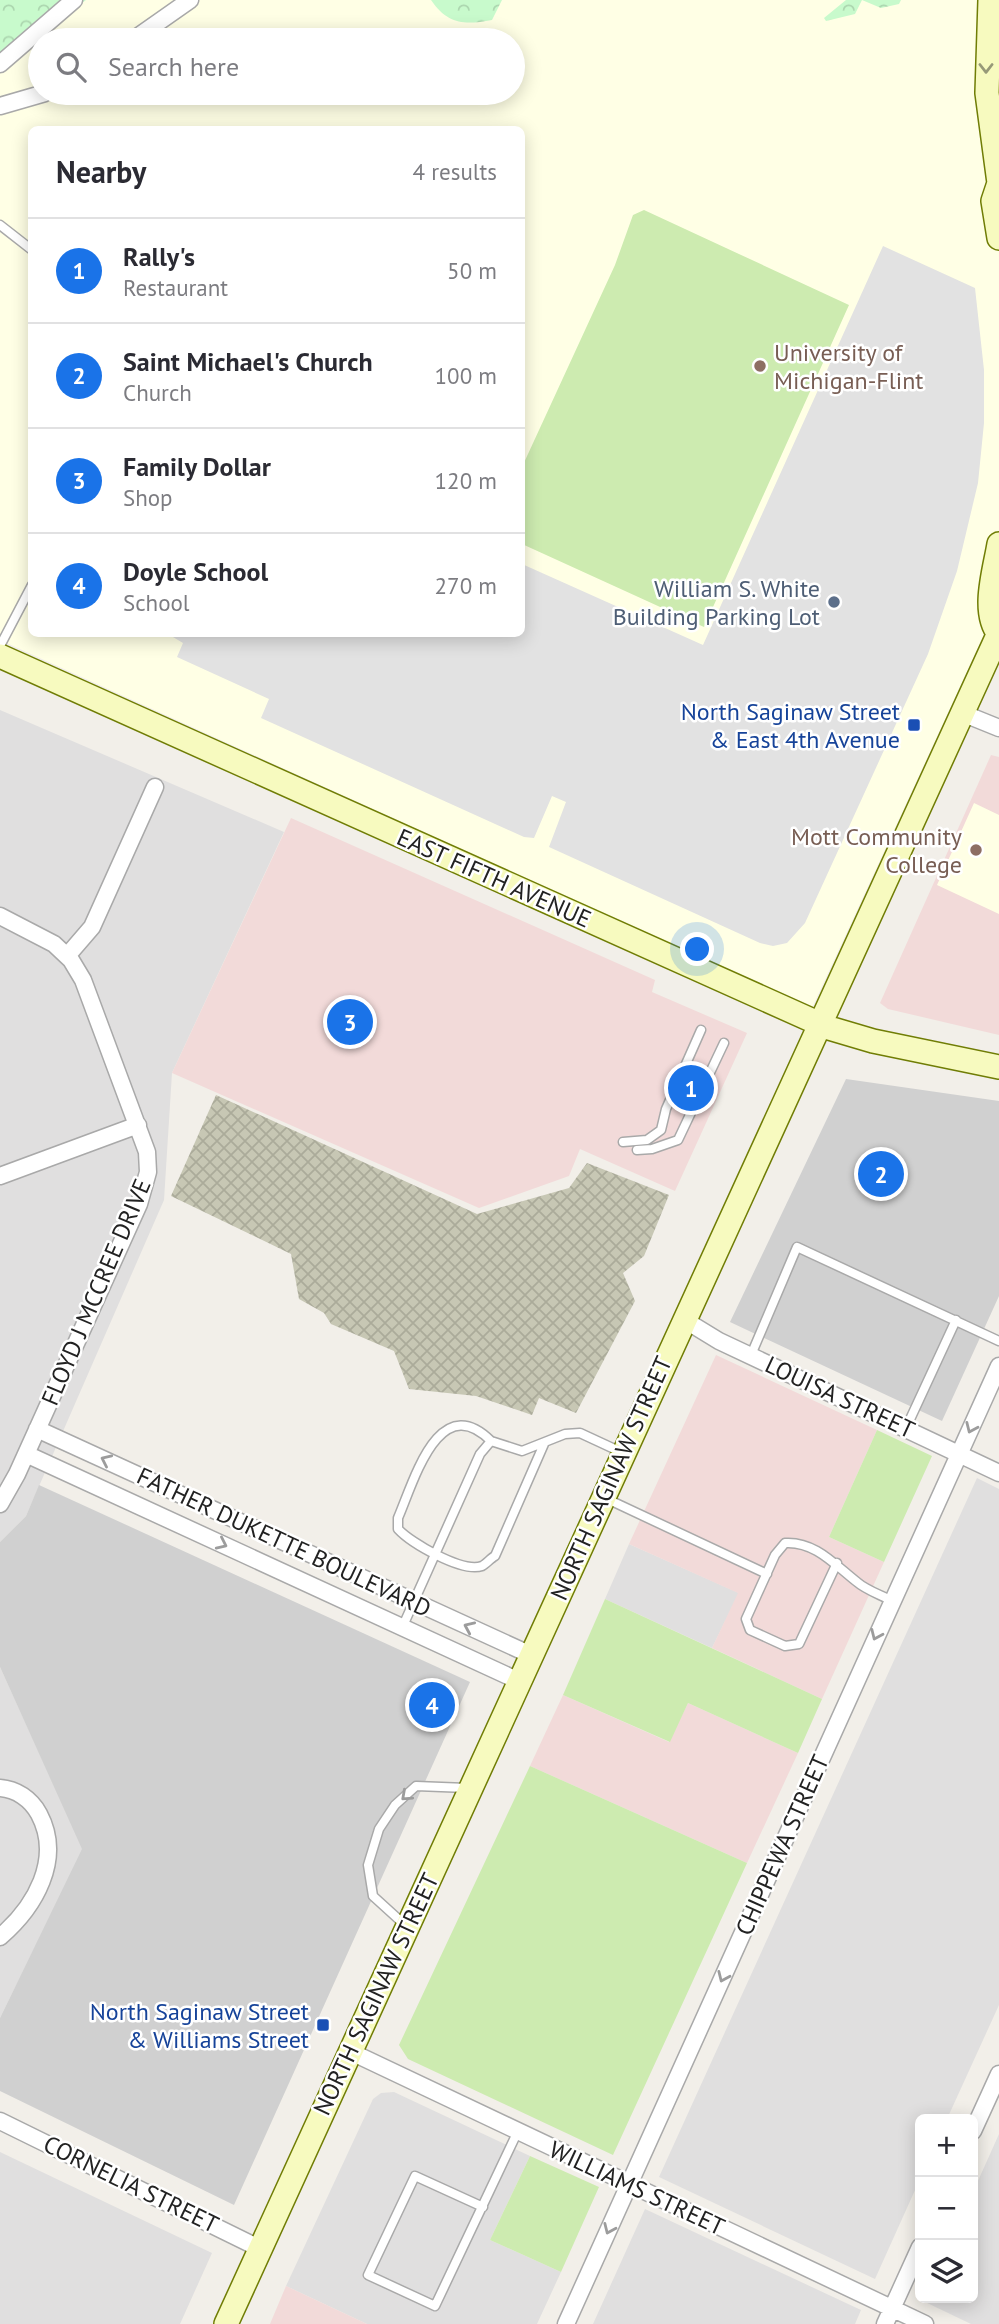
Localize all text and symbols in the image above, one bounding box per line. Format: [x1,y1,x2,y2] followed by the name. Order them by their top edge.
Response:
[28,28,525,105] search box
[52,48,90,86] icon: search
[108,50,239,83] text: Search here
[978,63,994,74] one-way arrow
[56,152,146,191] text: Nearby
[413,157,497,186] text: 4 results
[123,240,195,273] text: Rally's
[72,256,86,285] text: 1
[447,256,497,285] text: 50 m
[123,273,228,302] text: Restaurant
[774,337,923,396] place label: University of Michigan-Flint
[123,345,373,378] text: Saint Michael's Church
[752,358,768,374] marker: University of Michigan-Flint
[72,361,86,390] text: 2
[435,361,497,390] text: 100 m
[123,378,192,407] text: Church
[123,450,271,483] text: Family Dollar
[72,466,86,495] text: 3
[435,466,497,495] text: 120 m
[123,483,173,512] text: Shop
[123,555,268,588] text: Doyle School
[72,571,86,600] text: 4
[435,571,497,600] text: 270 m
[613,573,820,632] place label: William S. White Building Parking Lot
[123,588,190,617] text: School
[826,594,842,610] marker: William S. White Building Parking Lot
[681,696,900,755] place label: North Saginaw Street & East 4th Avenue
[906,717,922,733] marker: North Saginaw Street & East 4th Avenue
[392,821,596,935] street label: EAST FIFTH AVENUE
[791,821,962,880] place label: Mott Community College
[968,842,984,858] marker: Mott Community College
[680,932,714,966] your location
[327,996,373,1048] pin: 3
[668,1062,714,1114] pin: 1
[858,1148,904,1200] pin: 2
[34,1174,158,1410] street label: FLOYD J MCCREE DRIVE
[760,1349,920,1445] street label: LOUISA STREET
[543,1351,679,1605] street label: NORTH SAGINAW STREET
[965,1421,979,1433] one-way arrow
[101,1454,113,1468] one-way arrow
[132,1460,436,1624] street label: FATHER DUKETTE BOULEVARD
[215,1536,227,1550] one-way arrow
[463,1621,476,1635] one-way arrow
[870,1628,884,1640] one-way arrow
[409,1679,455,1731] pin: 4
[728,1750,836,1940] street label: CHIPPEWA STREET
[401,1788,414,1800] one-way arrow
[306,1868,446,2120] street label: NORTH SAGINAW STREET
[717,1969,731,1982] one-way arrow
[90,1996,309,2055] place label: North Saginaw Street & Williams Street
[315,2017,331,2033] marker: North Saginaw Street & Williams Street
[915,2114,978,2303] map controls
[915,2114,978,2177] button: +
[38,2128,224,2240] street label: CORNELIA STREET
[544,2134,730,2242] street label: WILLIAMS STREET
[915,2177,978,2240] button: −
[603,2222,617,2234] one-way arrow
[915,2240,978,2303] button: layers

